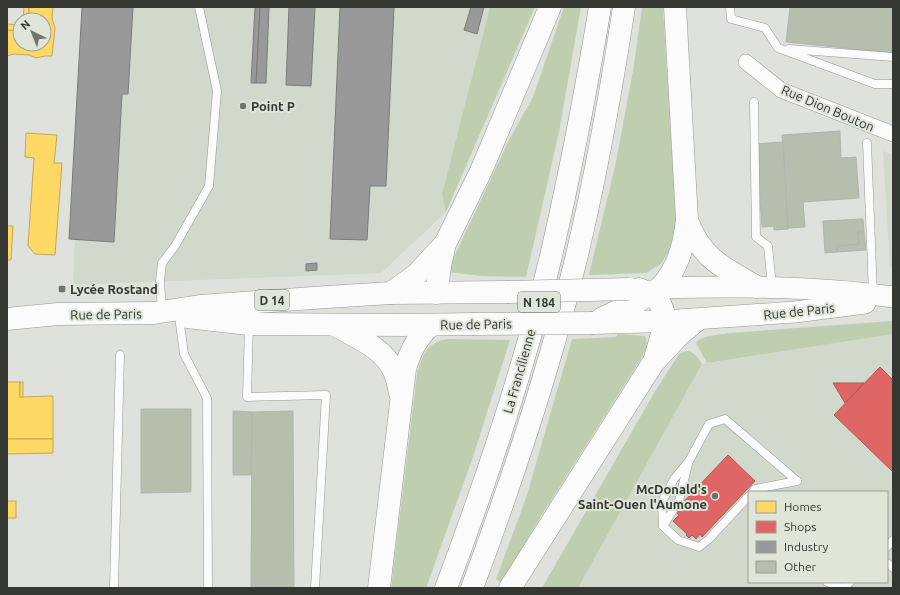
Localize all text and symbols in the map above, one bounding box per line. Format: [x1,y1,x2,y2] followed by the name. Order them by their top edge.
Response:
[12,12,52,52] north arrow
[18,17,32,32] text: N
[780,82,876,134] street label: Rue Dion Bouton
[251,99,295,113] place label: Point P
[238,101,248,111] marker: Point P
[70,282,158,296] place label: Lycée Rostand
[57,284,67,294] marker: Lycée Rostand
[255,290,289,310] road number: D 14
[518,292,560,312] road number: N 184
[763,300,836,322] street label: Rue de Paris
[70,306,142,322] street label: Rue de Paris
[440,316,512,332] street label: Rue de Paris
[500,327,538,415] street label: La Francilienne
[578,482,707,511] place label: McDonald's Saint-Ouen l'Aumone
[710,491,720,501] marker: McDonald's Saint-Ouen l'Aumone
[748,491,888,583] legend
[784,500,822,513] text: Homes
[784,520,816,533] text: Shops
[784,540,829,553] text: Industry
[784,560,817,573] text: Other

